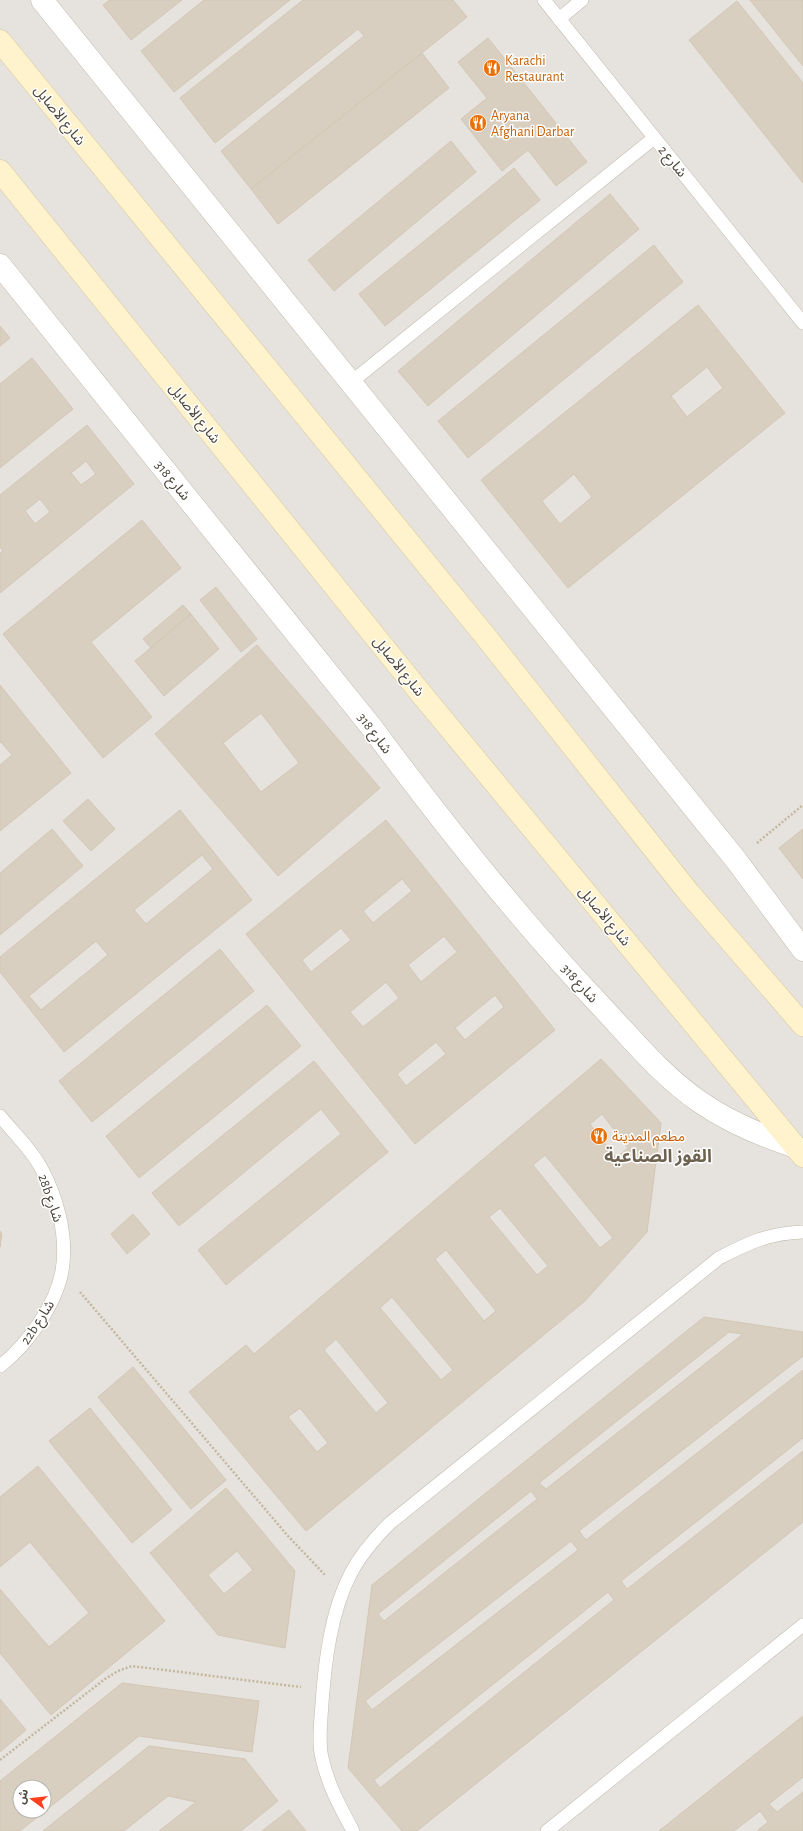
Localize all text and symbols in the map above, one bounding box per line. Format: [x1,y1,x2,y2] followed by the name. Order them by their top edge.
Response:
[505,54,565,84] place label: Karachi Restaurant
[482,58,502,78] restaurant icon: Karachi Restaurant
[29,82,89,150] street label: شارع الأصايل
[491,109,575,139] place label: Aryana Afghani Darbar
[468,113,488,133] restaurant icon: Aryana Afghani Darbar
[653,143,689,182] street label: شارع 2
[164,380,224,448] street label: شارع الأصايل
[150,458,192,505] street label: شارع 318
[368,633,428,701] street label: شارع الأصايل
[352,711,394,758] street label: شارع 318
[573,884,634,951] street label: شارع الأصايل
[556,962,600,1008] street label: شارع 318
[589,1126,609,1146] restaurant icon: مطعم المدينة
[612,1130,685,1147] place label: مطعم المدينة
[604,1146,712,1167] district label: القوز الصناعية
[32,1172,65,1225] street label: 28b شارع
[18,1298,60,1349] street label: 22b شارع
[12,1779,52,1819] north arrow
[16,1788,31,1806] text: ش

